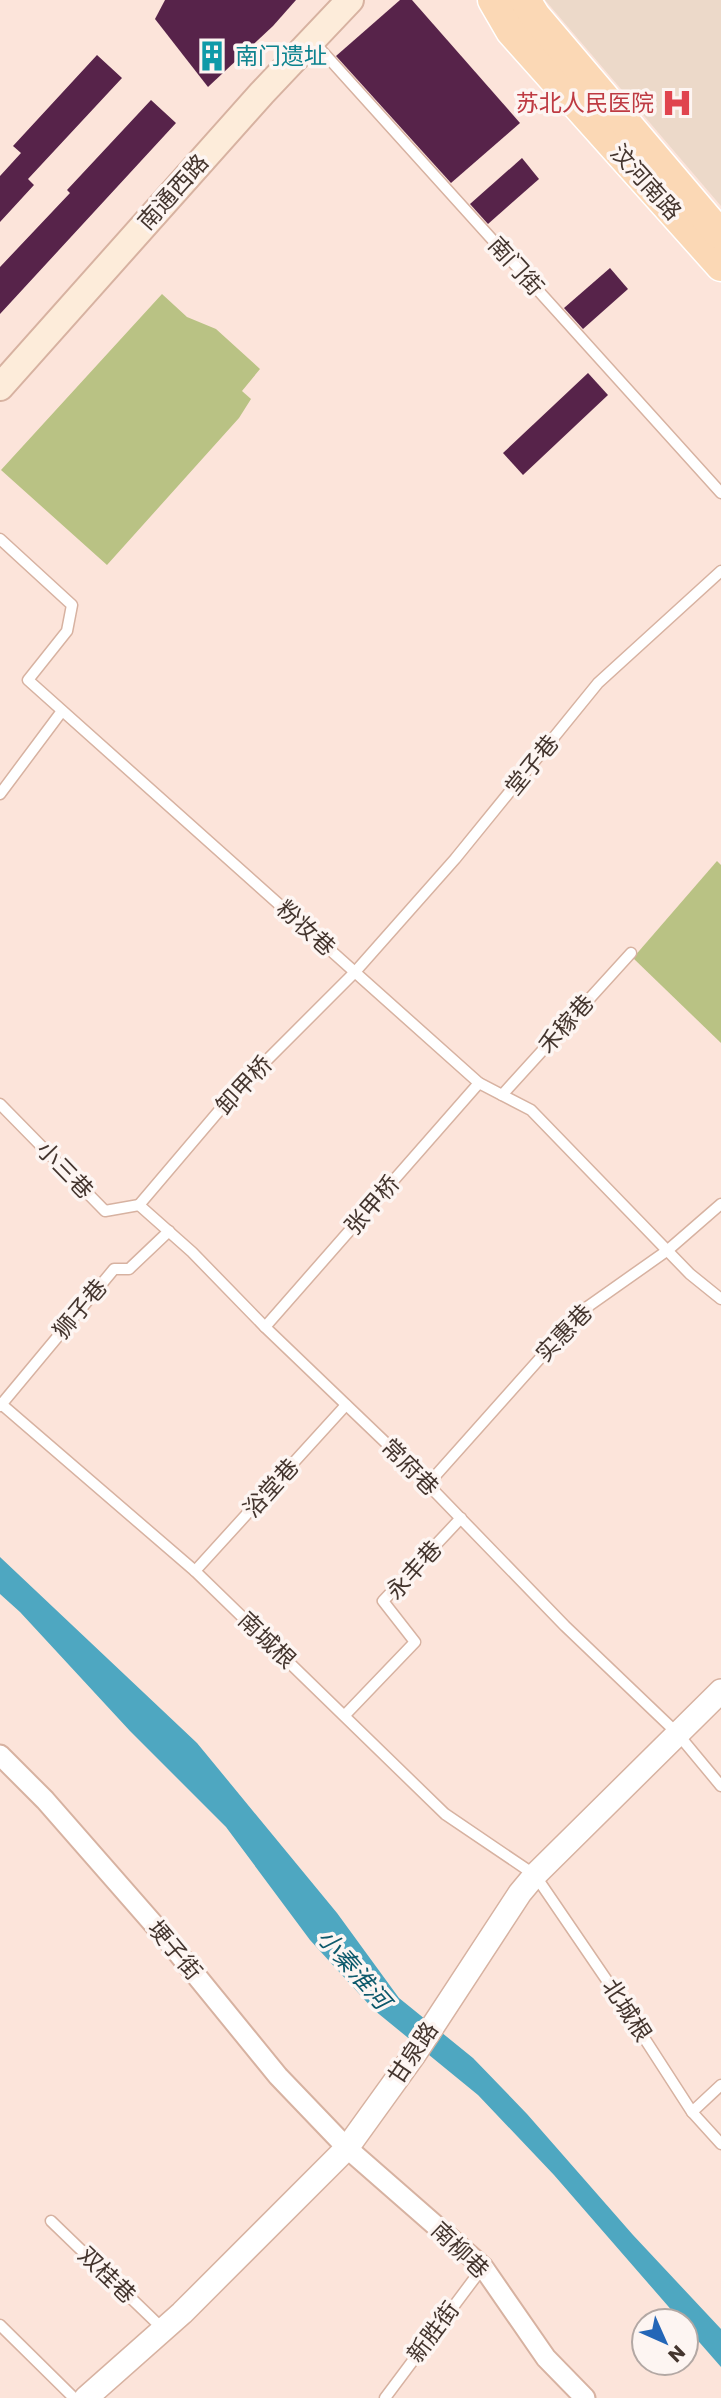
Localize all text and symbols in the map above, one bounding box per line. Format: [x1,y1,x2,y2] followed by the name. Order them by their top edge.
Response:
[195,39,229,73] building icon: 南门遗址
[235,40,327,72] place label: 南门遗址
[660,86,694,120] hospital icon: 苏北人民医院
[516,87,654,119] place label: 苏北人民医院
[603,137,689,227] street label: 汶河南路
[130,147,216,237] street label: 南通西路
[481,230,551,302] street label: 南门街
[498,728,566,802] street label: 堂子巷
[270,893,342,963] street label: 粉妆巷
[531,988,601,1060] street label: 禾稼巷
[209,1049,279,1121] street label: 卸甲桥
[30,1134,100,1206] street label: 小三巷
[337,1168,407,1242] street label: 张甲桥
[46,1272,114,1346] street label: 狮子巷
[529,1297,599,1369] street label: 实惠巷
[374,1431,446,1503] street label: 常府巷
[236,1452,306,1524] street label: 浴堂巷
[379,1534,449,1606] street label: 永丰巷
[231,1605,303,1675] street label: 南城根
[141,1913,209,1987] street label: 埂子街
[310,1922,401,2019] water label: 小秦淮河
[595,1972,659,2048] street label: 北城根
[380,2015,446,2091] street label: 甘泉路
[424,2215,496,2285] street label: 南柳巷
[71,2240,143,2310] street label: 双桂巷
[399,2295,467,2369] street label: 新胜街
[630,2307,700,2377] north arrow
[662,2339,691,2368] text: N

